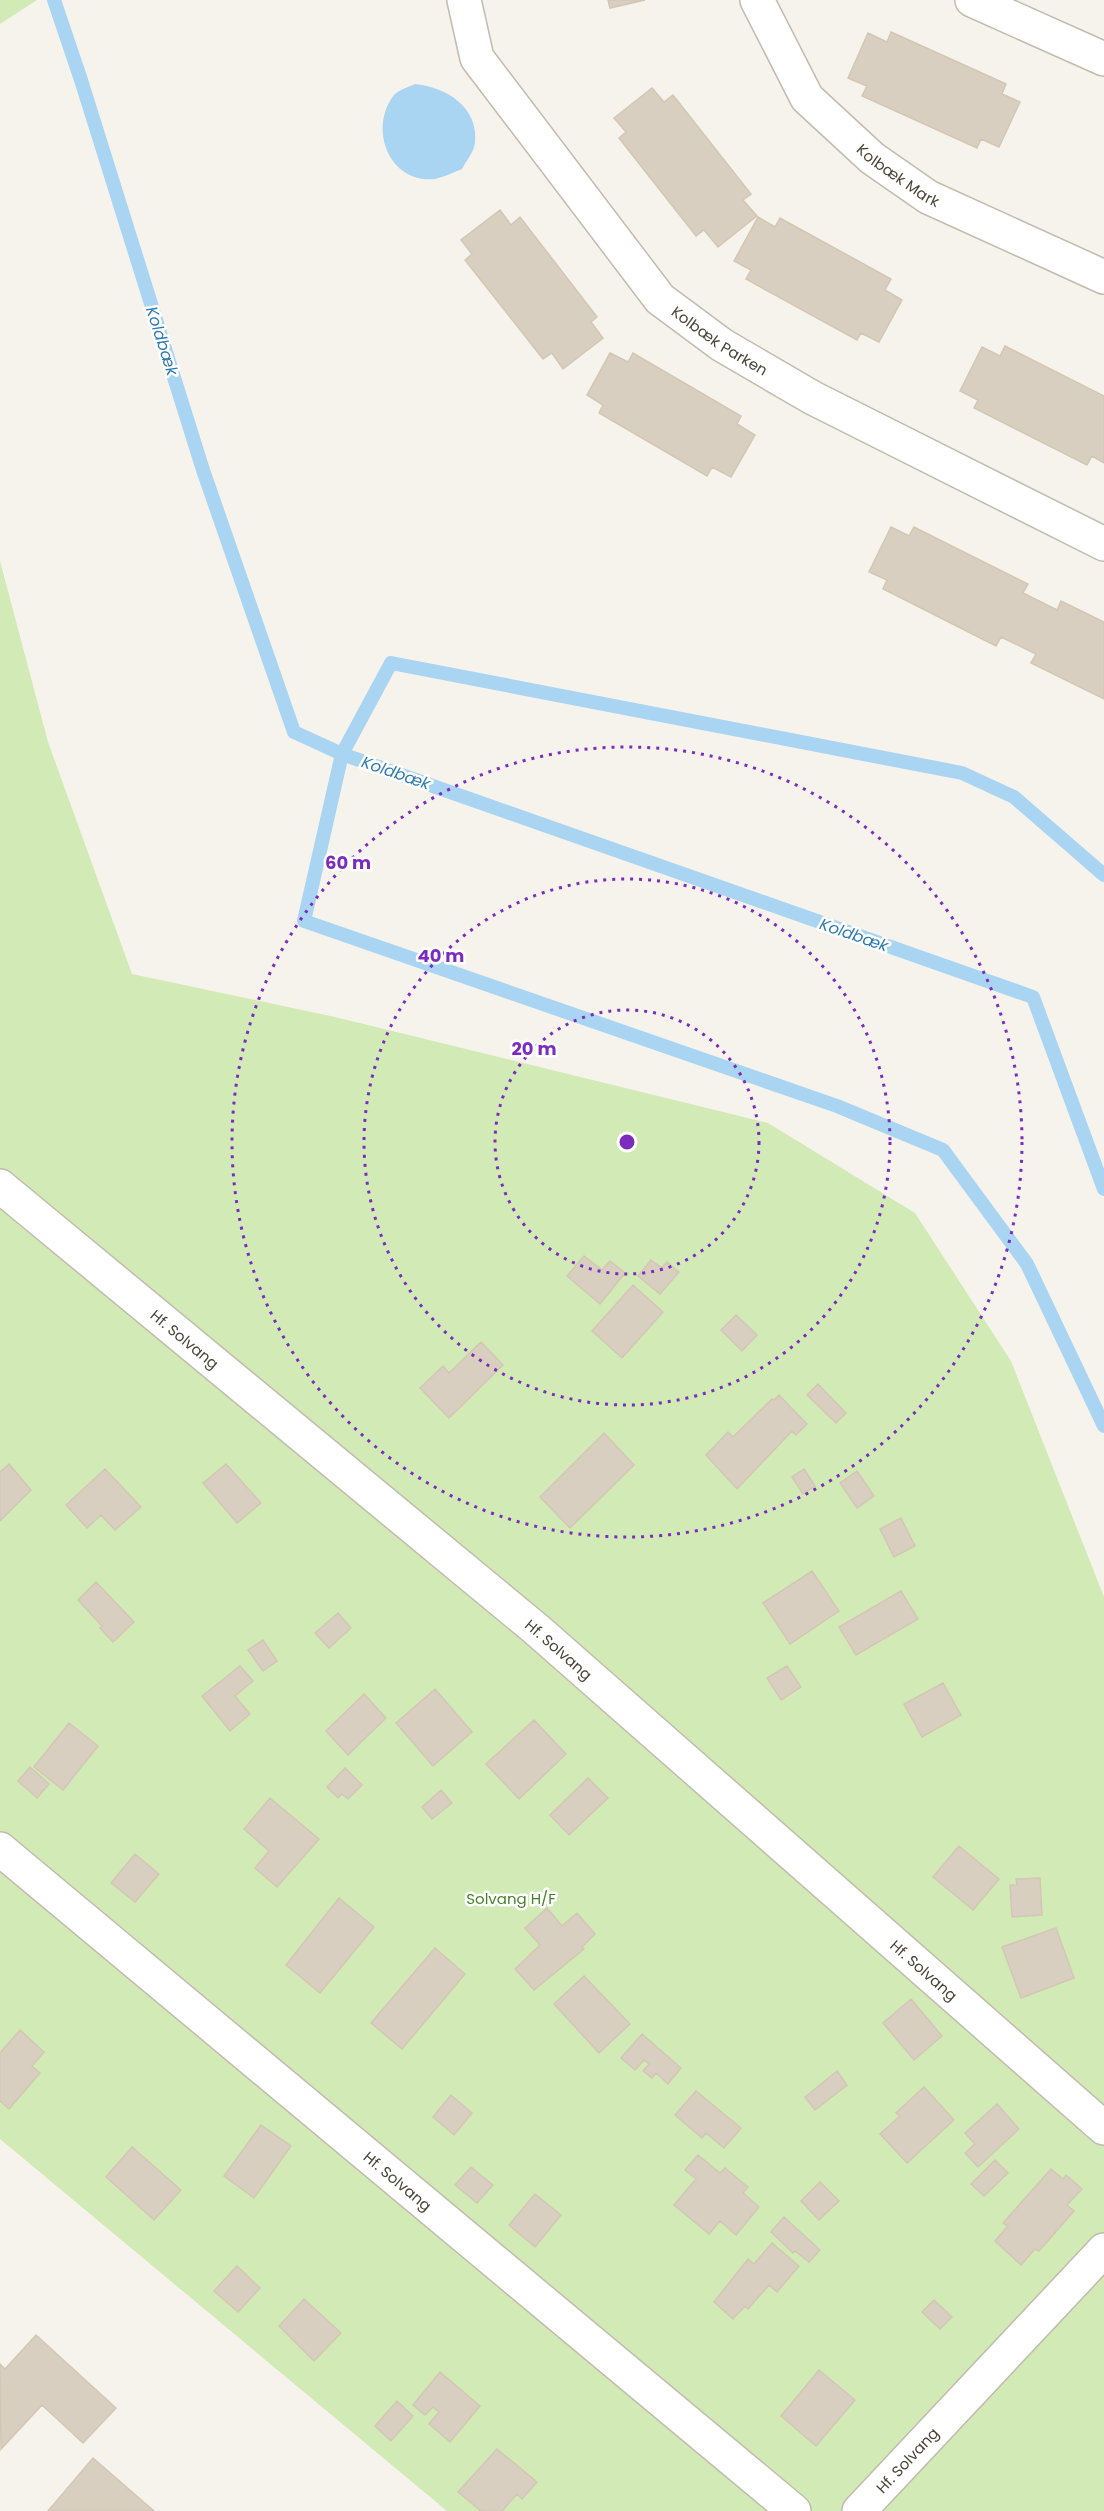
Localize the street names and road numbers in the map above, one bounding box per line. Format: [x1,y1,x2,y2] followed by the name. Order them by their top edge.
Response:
[852,139,943,212] street label: Kolbæk Mark
[667,301,772,380] street label: Kolbæk Parken
[146,1304,224,1373] street label: Hf. Solvang
[521,1614,597,1684] street label: Hf. Solvang
[886,1935,962,2005] street label: Hf. Solvang
[359,2146,436,2215] street label: Hf. Solvang
[871,2423,943,2497] street label: Hf. Solvang

